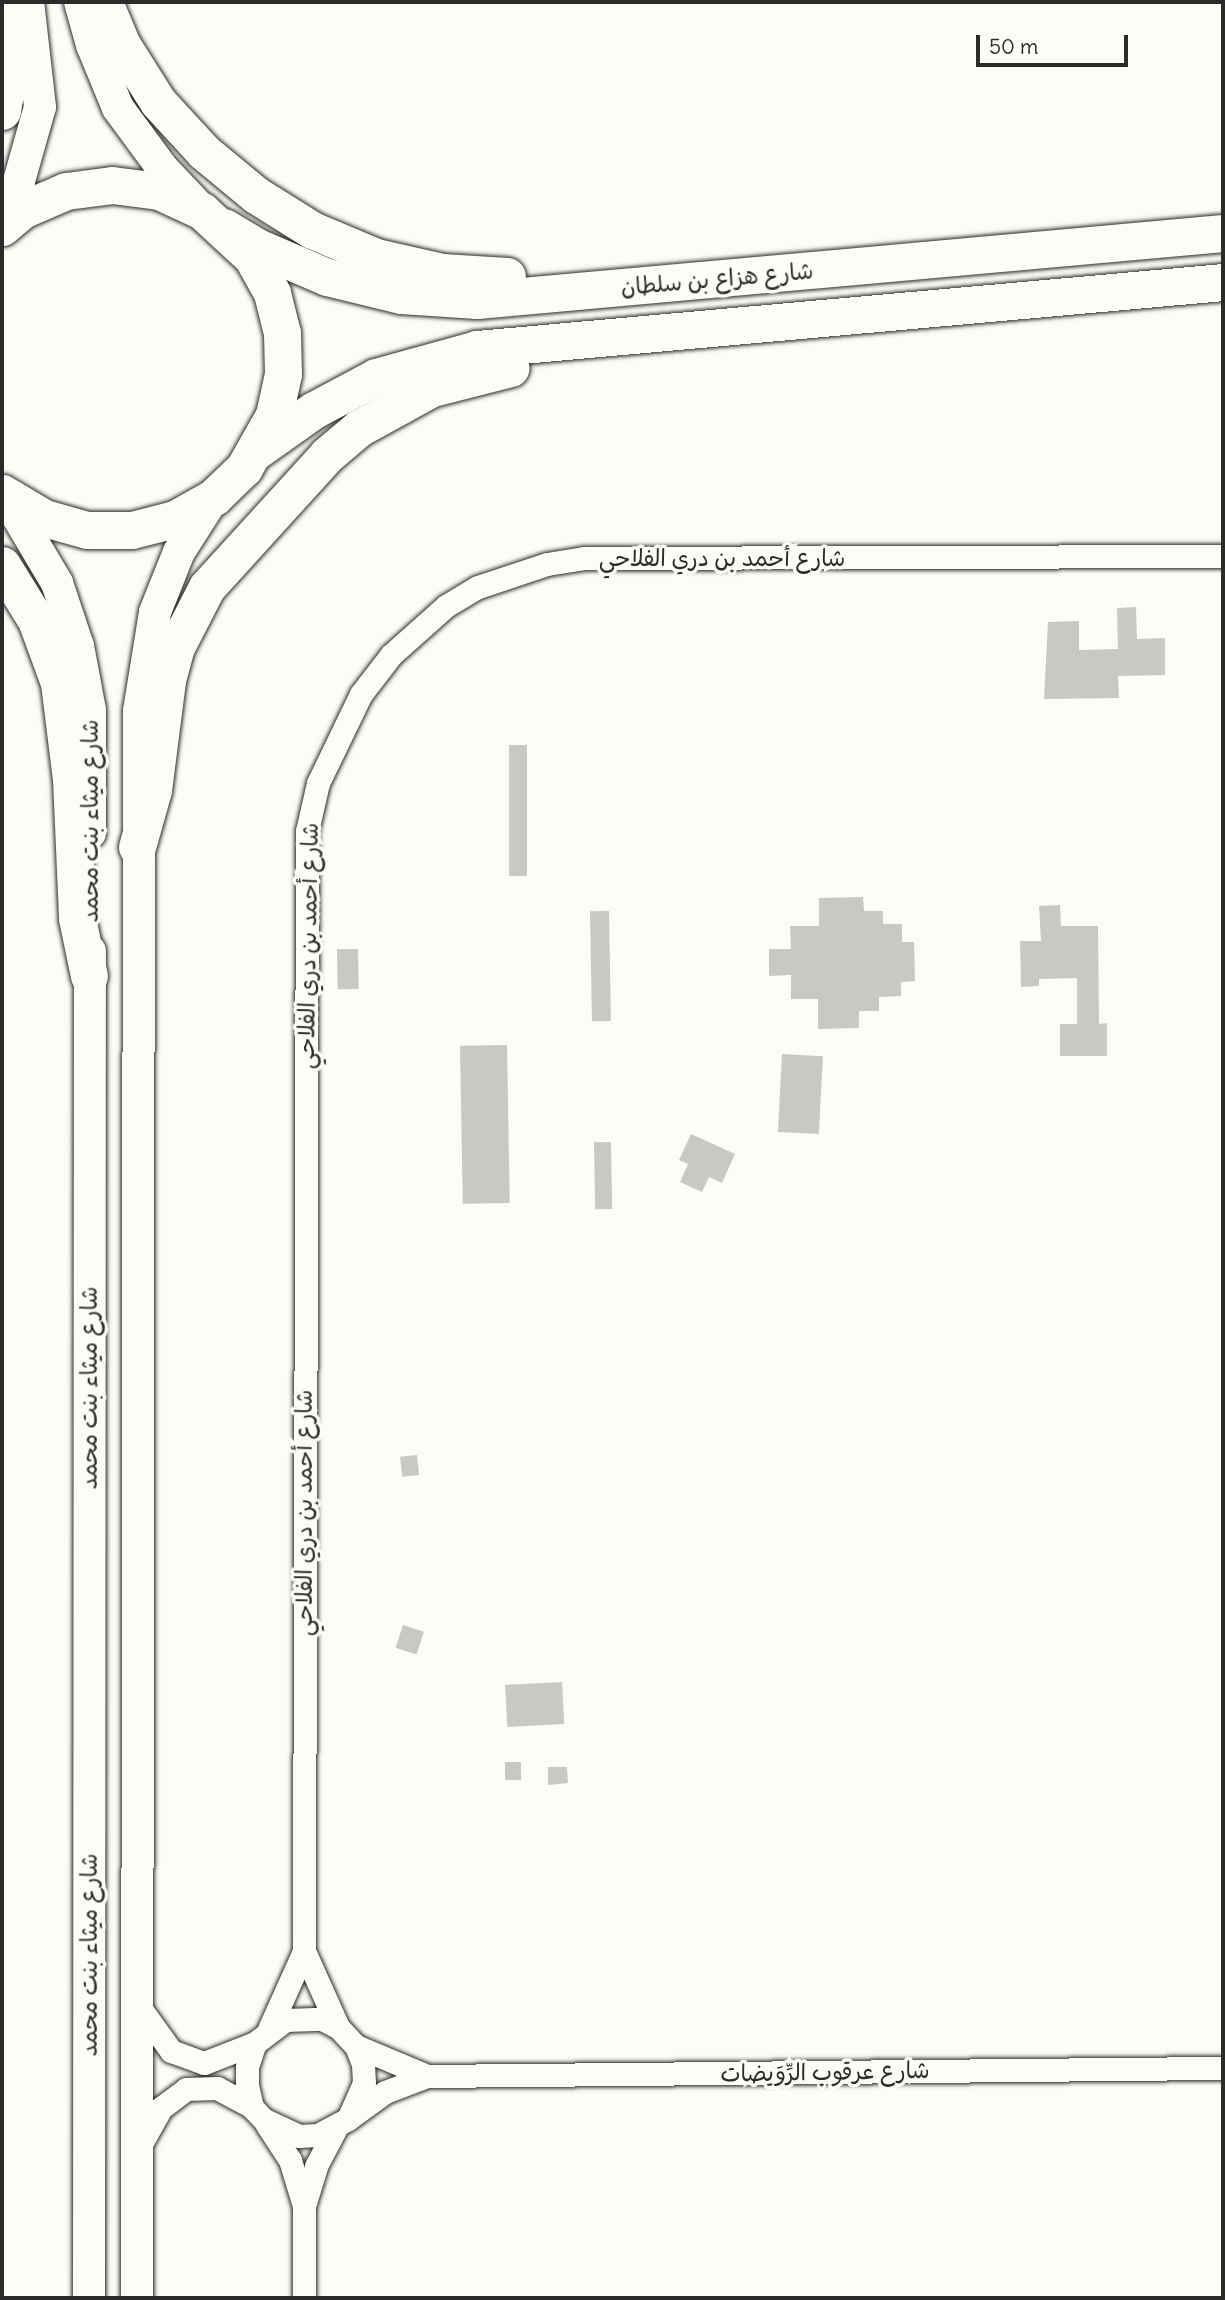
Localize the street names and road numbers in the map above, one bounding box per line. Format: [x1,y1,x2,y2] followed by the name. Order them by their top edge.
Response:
[620,257,814,301] street label: شارع هزاع بن سلطان
[599,544,845,572] street label: شارع أحمد بن دري الفلاحي
[76,720,104,922] street label: شارع ميثاء بنت محمد
[292,823,324,1069] street label: شارع أحمد بن دري الفلاحي
[75,1287,103,1489] street label: شارع ميثاء بنت محمد
[290,1390,318,1636] street label: شارع أحمد بن دري الفلاحي
[75,1854,103,2056] street label: شارع ميثاء بنت محمد
[720,2056,930,2088] street label: شارع عرقوب الرِّوَيضات

